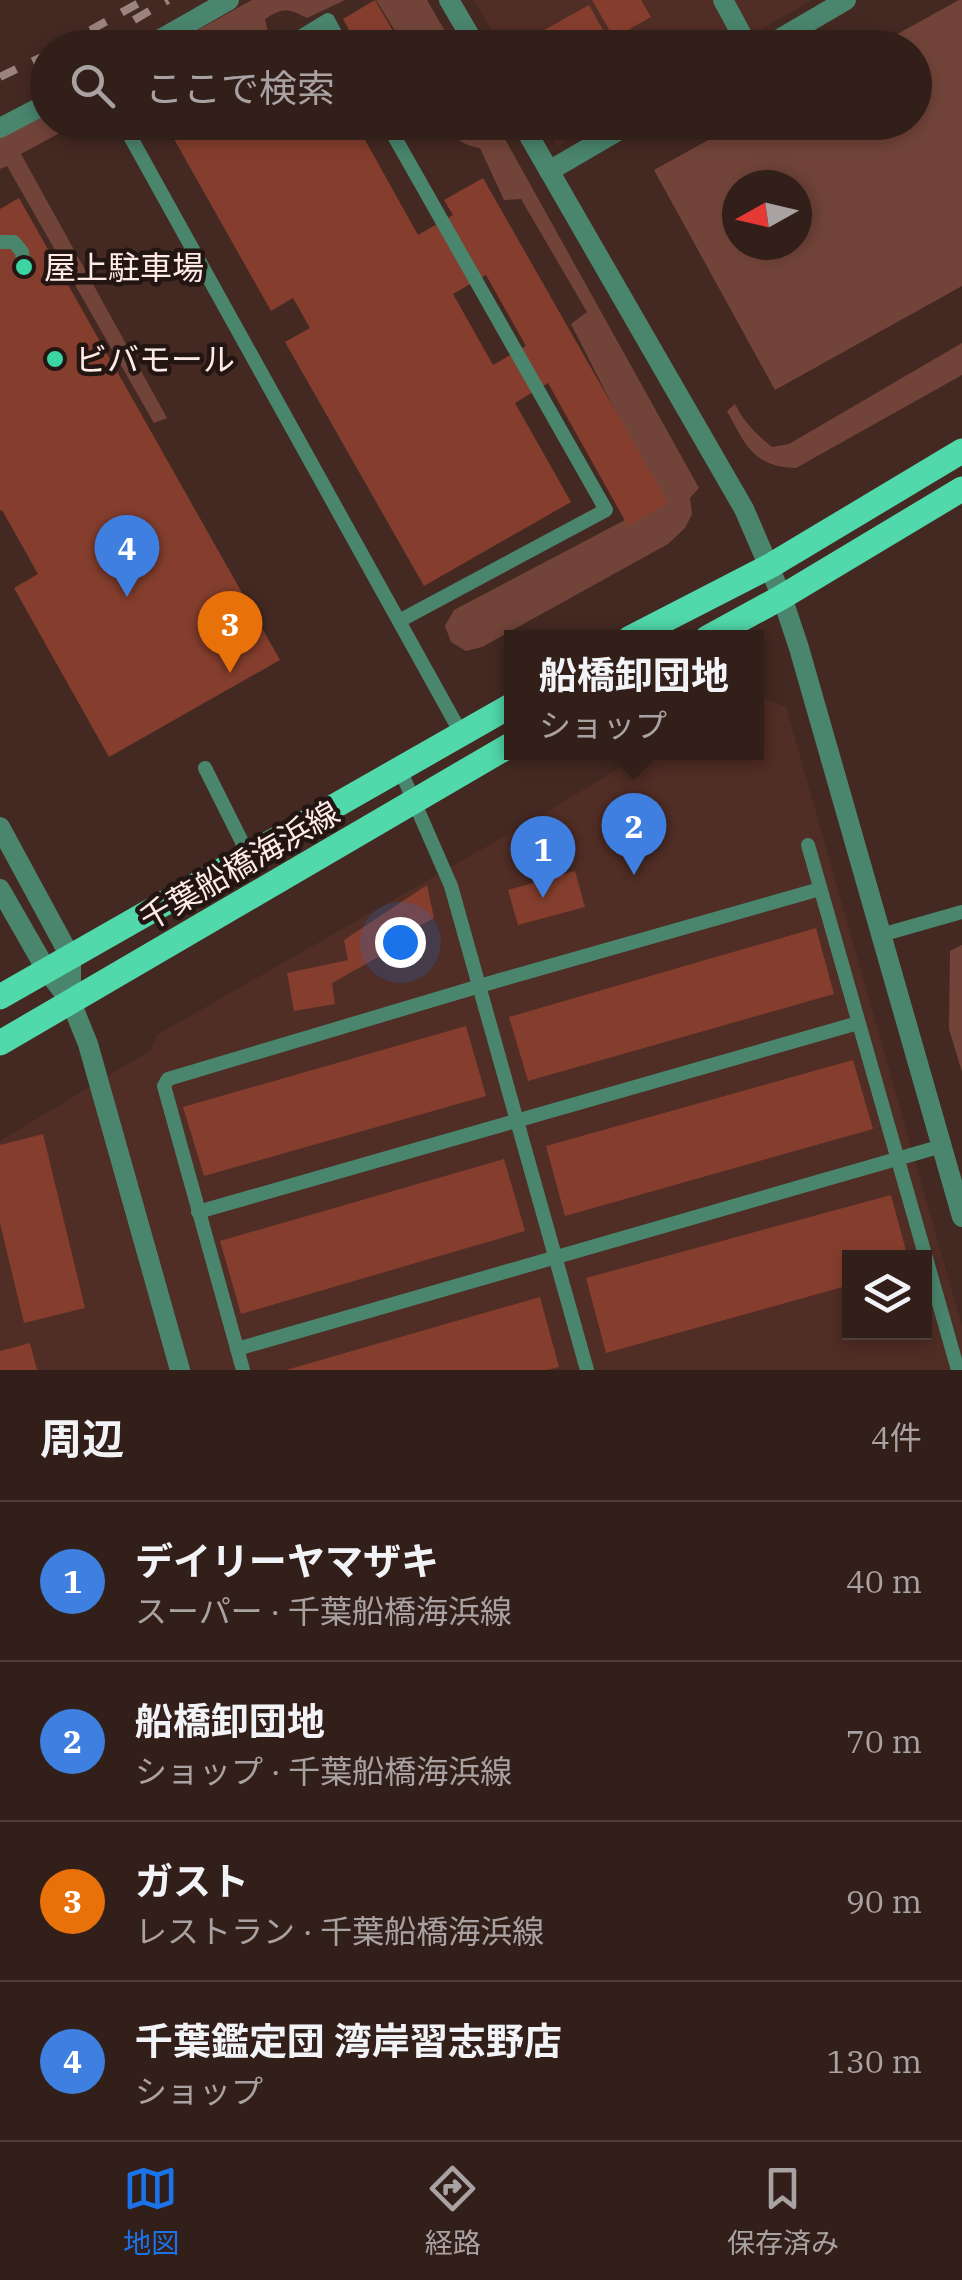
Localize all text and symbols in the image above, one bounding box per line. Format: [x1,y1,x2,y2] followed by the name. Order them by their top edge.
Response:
[30,30,932,140] search box
[65,58,120,113] icon: search
[145,63,335,112] text: ここで検索
[722,170,812,260] north arrow
[44,246,204,288] place label: 屋上駐車場
[13,256,35,278] marker: 屋上駐車場
[75,338,235,380] place label: ビバモール
[44,348,66,370] marker: ビバモール
[94,514,160,597] pin: 4
[198,590,262,673] pin: 3
[504,630,764,760] popup
[539,650,729,699] text: 船橋卸団地
[539,704,667,746] text: ショップ
[131,791,347,939] street label: 千葉船橋海浜線
[602,792,666,875] pin: 2
[510,816,576,898] pin: 1
[375,917,426,968] your location
[842,1250,932,1340] map controls
[842,1250,932,1340] button: layers
[40,1411,124,1466] text: 周辺
[871,1416,922,1458] text: 4件
[135,1536,439,1585] text: デイリーヤマザキ
[63,1560,82,1602] text: 1
[846,1560,922,1602] text: 40 m
[135,1590,512,1632] text: スーパー · 千葉船橋海浜線
[135,1696,325,1745] text: 船橋卸団地
[63,1720,82,1762] text: 2
[846,1720,922,1762] text: 70 m
[135,1750,512,1792] text: ショップ · 千葉船橋海浜線
[135,1856,249,1905] text: ガスト
[63,1880,82,1922] text: 3
[846,1880,922,1922] text: 90 m
[135,1910,544,1952] text: レストラン · 千葉船橋海浜線
[135,2016,562,2065] text: 千葉鑑定団 湾岸習志野店
[63,2040,82,2082] text: 4
[826,2040,922,2082] text: 130 m
[135,2070,263,2112] text: ショップ
[123,2161,179,2261] tab: 地図
[425,2161,481,2261] tab: 経路
[727,2161,839,2261] tab: 保存済み

